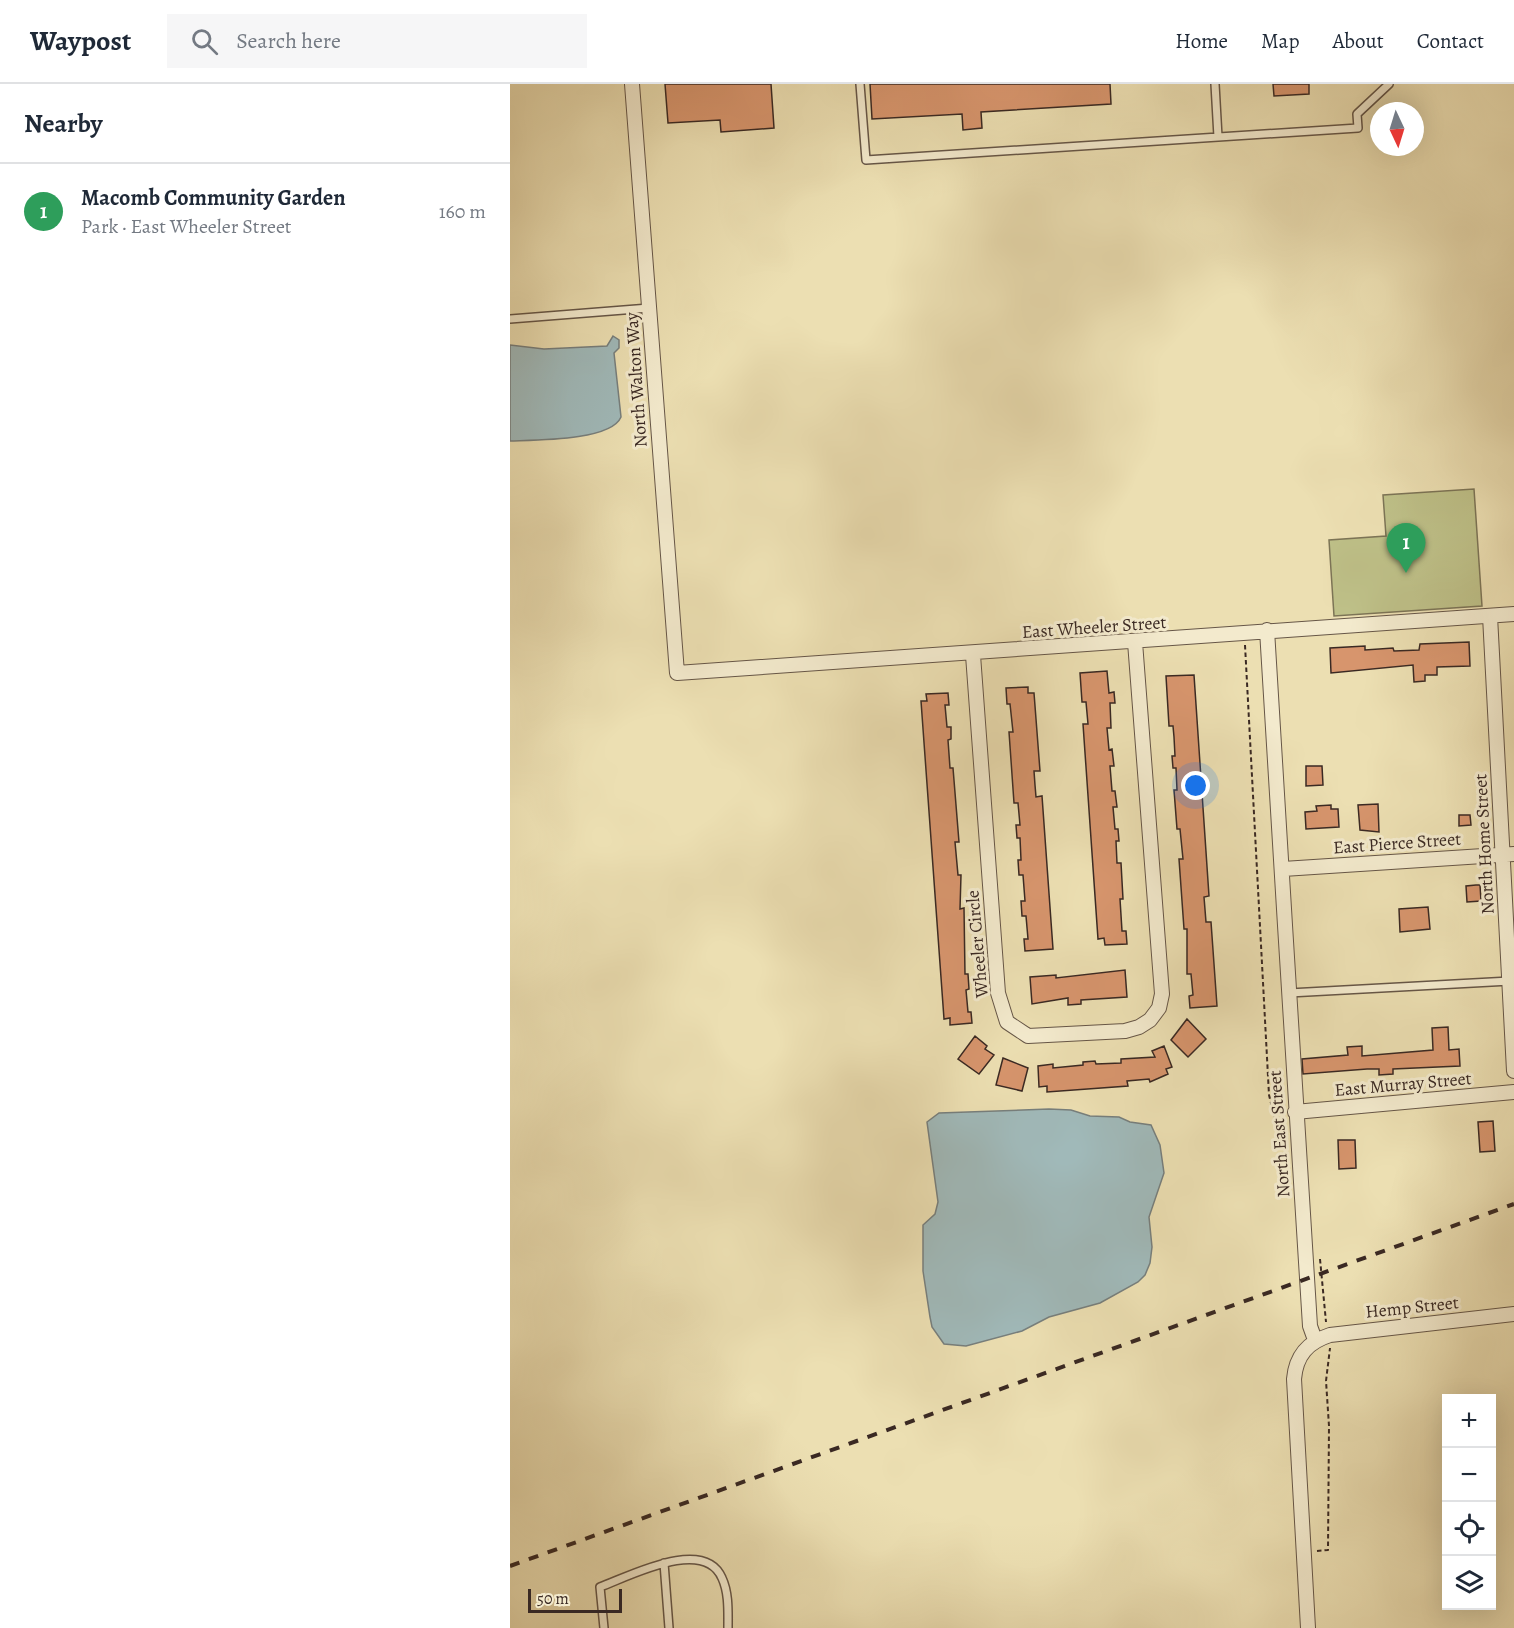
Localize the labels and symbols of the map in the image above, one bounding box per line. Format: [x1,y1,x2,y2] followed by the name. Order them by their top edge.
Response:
[1370,102,1424,156] north arrow
[619,311,653,448] street label: North Walton Way
[1386,524,1426,573] pin: 1
[1021,610,1167,644] street label: East Wheeler Street
[1181,771,1210,800] your location
[1468,773,1500,915] street label: North Home Street
[1332,827,1462,859] street label: East Pierce Street
[960,889,994,1000] street label: Wheeler Circle
[1333,1066,1473,1102] street label: East Murray Street
[1263,1070,1295,1198] street label: North East Street
[1364,1290,1460,1324] street label: Hemp Street
[528,1586,622,1614] scale bar

